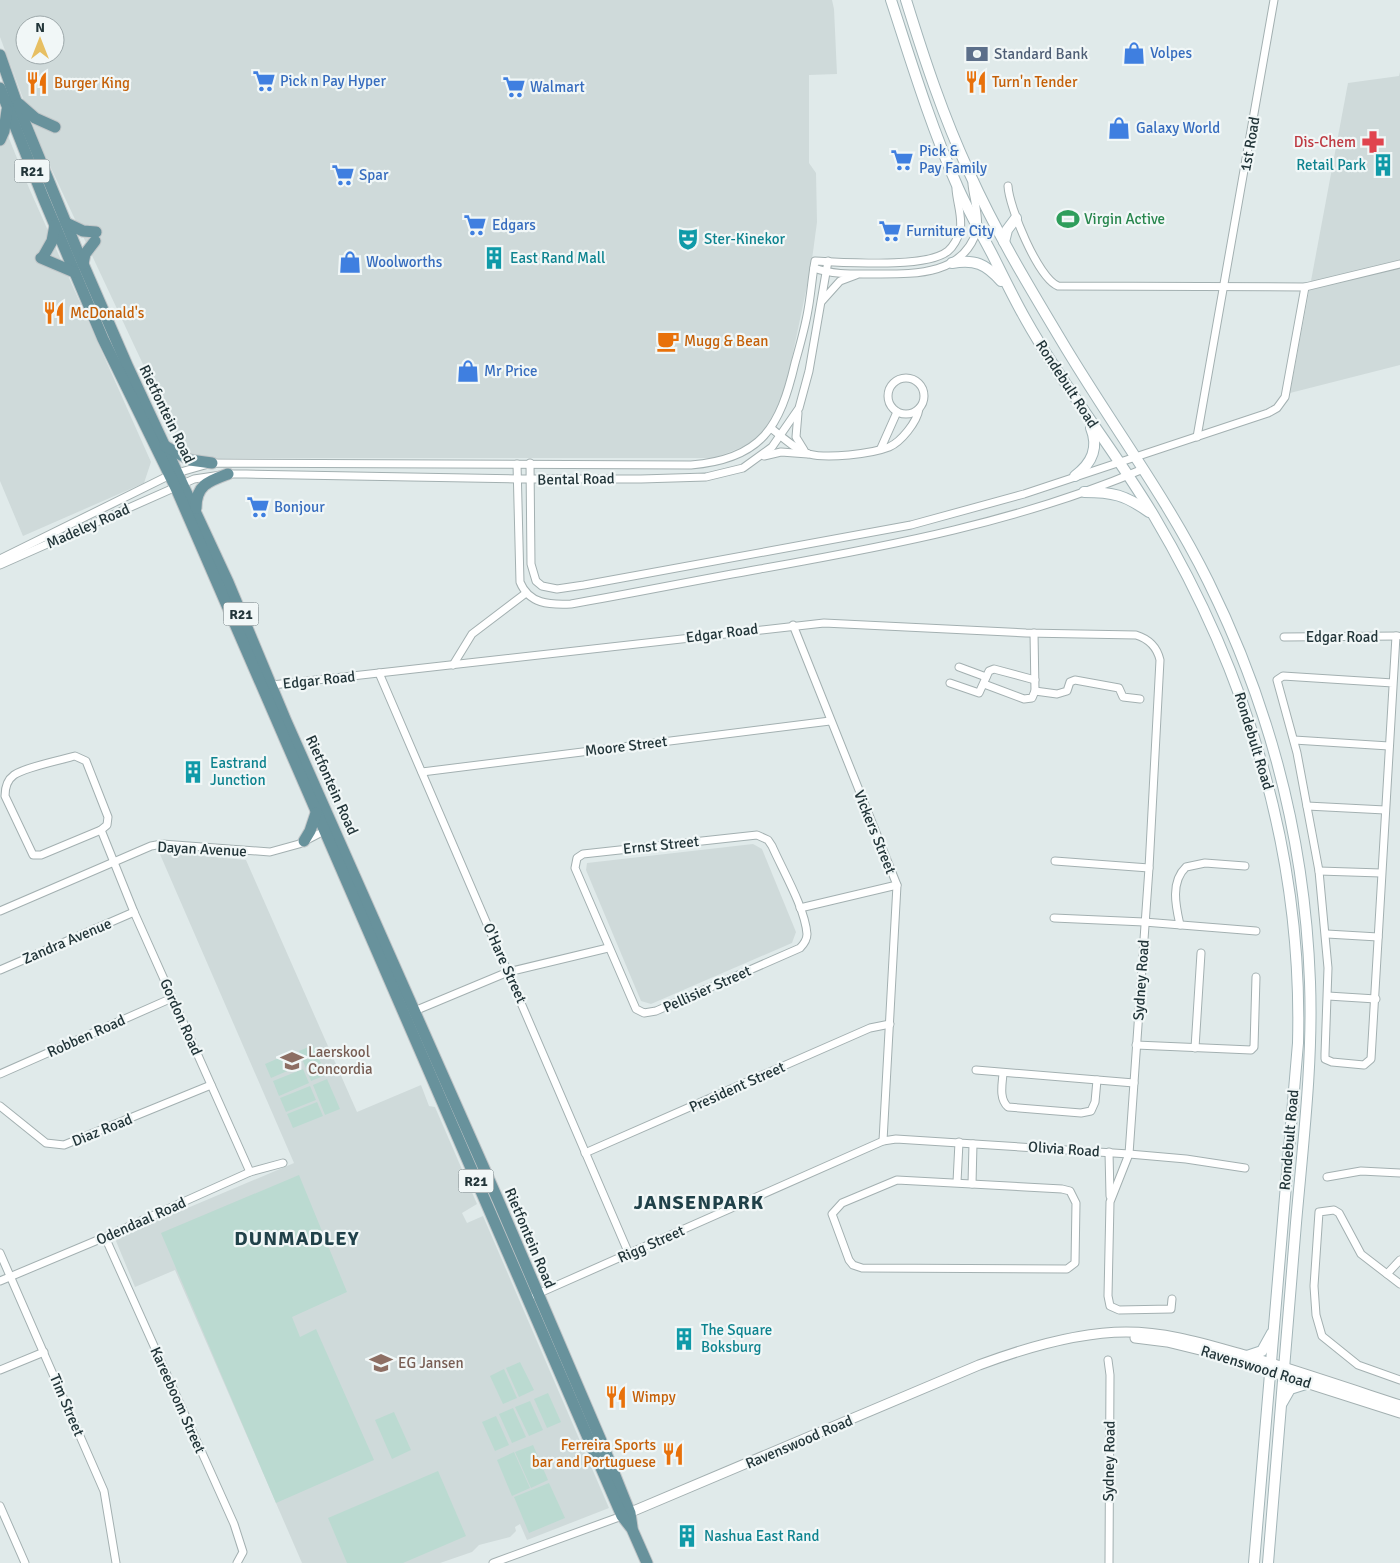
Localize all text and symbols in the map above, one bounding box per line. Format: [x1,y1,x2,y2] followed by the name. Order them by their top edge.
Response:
[15,15,65,65] north arrow
[35,19,45,36] text: N
[1121,40,1147,66] shop icon: Volpes
[964,41,990,67] bank icon: Standard Bank
[1150,44,1193,62] place label: Volpes
[994,45,1088,63] place label: Standard Bank
[251,68,277,94] supermarket icon: Pick n Pay Hyper
[963,69,989,95] restaurant icon: Turn'n Tender
[24,70,50,96] restaurant icon: Burger King
[280,72,386,90] place label: Pick n Pay Hyper
[992,73,1078,91] place label: Turn'n Tender
[54,74,130,92] place label: Burger King
[501,74,527,100] supermarket icon: Walmart
[530,78,585,96] place label: Walmart
[1106,115,1132,141] shop icon: Galaxy World
[1236,115,1264,173] street label: 1st Road
[1136,119,1220,137] place label: Galaxy World
[1360,129,1386,155] pharmacy icon: Dis-Chem
[1294,133,1356,151] place label: Dis-Chem
[919,142,987,177] place label: Pick & Pay Family
[889,147,915,173] supermarket icon: Pick & Pay Family
[1370,152,1396,178] building icon: Retail Park
[1296,156,1366,174] place label: Retail Park
[15,160,50,182] road number: R21
[330,162,356,188] supermarket icon: Spar
[359,166,389,184] place label: Spar
[1055,206,1081,232] sports icon: Virgin Active
[1084,210,1165,228] place label: Virgin Active
[462,212,488,238] supermarket icon: Edgars
[492,216,536,234] place label: Edgars
[877,218,903,244] supermarket icon: Furniture City
[906,222,994,240] place label: Furniture City
[675,226,701,252] theatre icon: Ster-Kinekor
[704,230,785,248] place label: Ster-Kinekor
[481,245,507,271] building icon: East Rand Mall
[337,249,363,275] shop icon: Woolworths
[510,249,605,267] place label: East Rand Mall
[366,253,443,271] place label: Woolworths
[41,300,67,326] restaurant icon: McDonald's
[70,304,145,322] place label: McDonald's
[655,328,681,354] cafe icon: Mugg & Bean
[684,332,768,350] place label: Mugg & Bean
[1032,337,1102,431] street label: Rondebult Road
[455,358,481,384] shop icon: Mr Price
[135,362,199,466] street label: Rietfontein Road
[484,362,538,380] place label: Mr Price
[537,469,615,489] street label: Bental Road
[245,494,271,520] supermarket icon: Bonjour
[274,498,325,516] place label: Bonjour
[44,500,132,552] street label: Madeley Road
[224,602,258,626] road number: R21
[685,620,759,646] street label: Edgar Road
[1306,628,1378,646] street label: Edgar Road
[282,667,356,693] street label: Edgar Road
[1231,690,1277,792] street label: Rondebult Road
[302,732,362,838] street label: Rietfontein Road
[584,732,668,760] street label: Moore Street
[210,754,267,789] place label: Eastrand Junction
[180,759,206,785] building icon: Eastrand Junction
[850,787,900,877] street label: Vickers Street
[622,832,700,858] street label: Ernst Street
[157,838,247,860] street label: Dayan Avenue
[20,914,114,968] street label: Zandra Avenue
[479,920,531,1006] street label: O'Hare Street
[1129,939,1153,1021] street label: Sydney Road
[660,962,754,1016] street label: Pellisier Street
[156,976,206,1058] street label: Gordon Road
[44,1011,128,1061] street label: Robben Road
[308,1043,373,1078] place label: Laerskool Concordia
[279,1048,305,1074] school or university icon: Laerskool Concordia
[686,1058,788,1116] street label: President Street
[1276,1089,1302,1191] street label: Rondebult Road
[69,1110,135,1150] street label: Diaz Road
[1028,1138,1100,1160] street label: Olivia Road
[458,1170,494,1192] road number: R21
[501,1185,559,1291] street label: Rietfontein Road
[634,1190,764,1215] district label: JANSENPARK
[93,1193,189,1249] street label: Odendaal Road
[615,1221,687,1267] street label: Rigg Street
[234,1226,360,1251] district label: DUNMADLEY
[701,1321,772,1356] place label: The Square Boksburg
[671,1326,697,1352] building icon: The Square Boksburg
[1199,1342,1314,1392] street label: Ravenswood Road
[146,1344,210,1456] street label: Kareeboom Street
[368,1350,394,1376] school or university icon: EG Jansen
[398,1354,464,1372] place label: EG Jansen
[46,1371,88,1439] street label: Tim Street
[603,1384,629,1410] restaurant icon: Wimpy
[632,1388,676,1406] place label: Wimpy
[743,1411,855,1473] street label: Ravenswood Road
[1099,1420,1119,1502] street label: Sydney Road
[532,1436,656,1471] place label: Ferreira Sports bar and Portuguese
[660,1441,686,1467] restaurant icon: Ferreira Sports bar and Portuguese
[674,1523,700,1549] building icon: Nashua East Rand
[704,1527,819,1545] place label: Nashua East Rand

